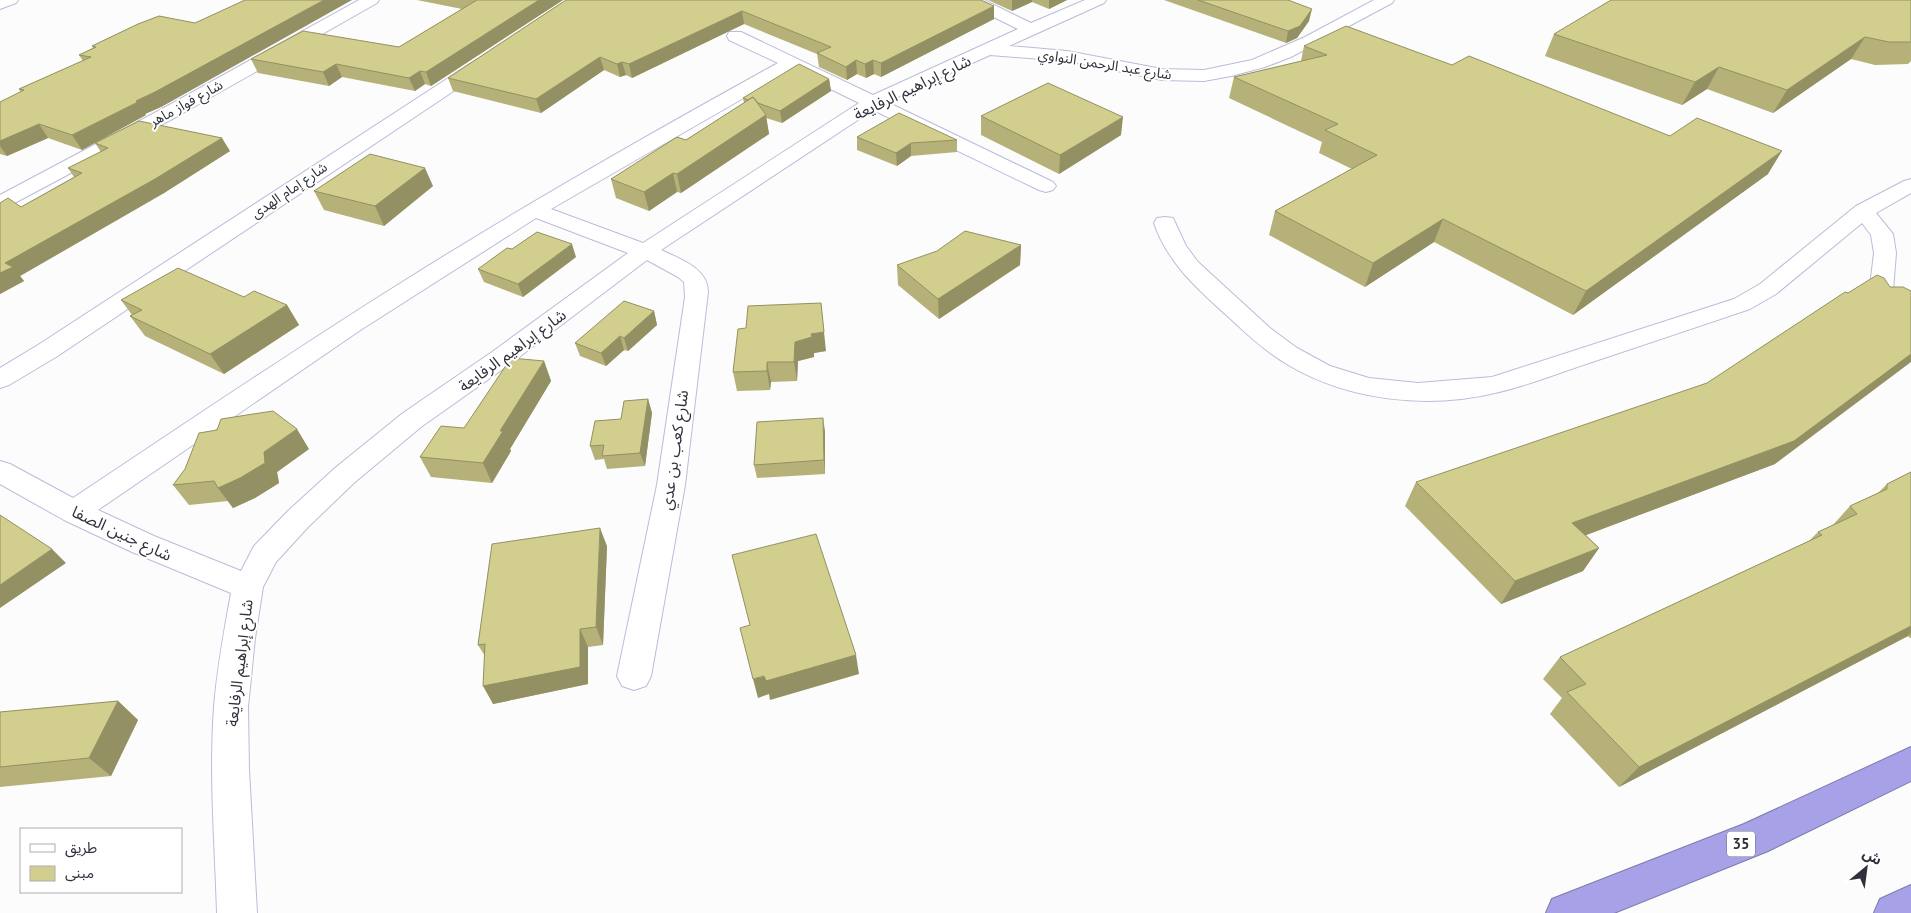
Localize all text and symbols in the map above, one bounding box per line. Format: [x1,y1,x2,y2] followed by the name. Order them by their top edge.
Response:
[1037,45,1173,86] street label: شارع عبد الرحمن النواوي
[850,50,975,127] street label: شارع إبراهيم الرفايعة
[145,75,227,133] street label: شارع فواز ماهر
[247,158,332,224] street label: شارع إمام الهدى
[454,304,572,398] street label: شارع إبراهيم الرفايعة
[656,389,695,512] street label: شارع كعب بن عدي
[68,501,175,568] street label: شارع جنين الصفا
[221,598,260,728] street label: شارع إبراهيم الرفايعة
[20,828,182,893] legend
[1727,832,1755,856] road number: 35
[65,838,97,858] text: طريق
[1841,843,1891,893] north arrow
[1860,844,1885,869] text: ش
[65,863,94,882] text: مبنى

